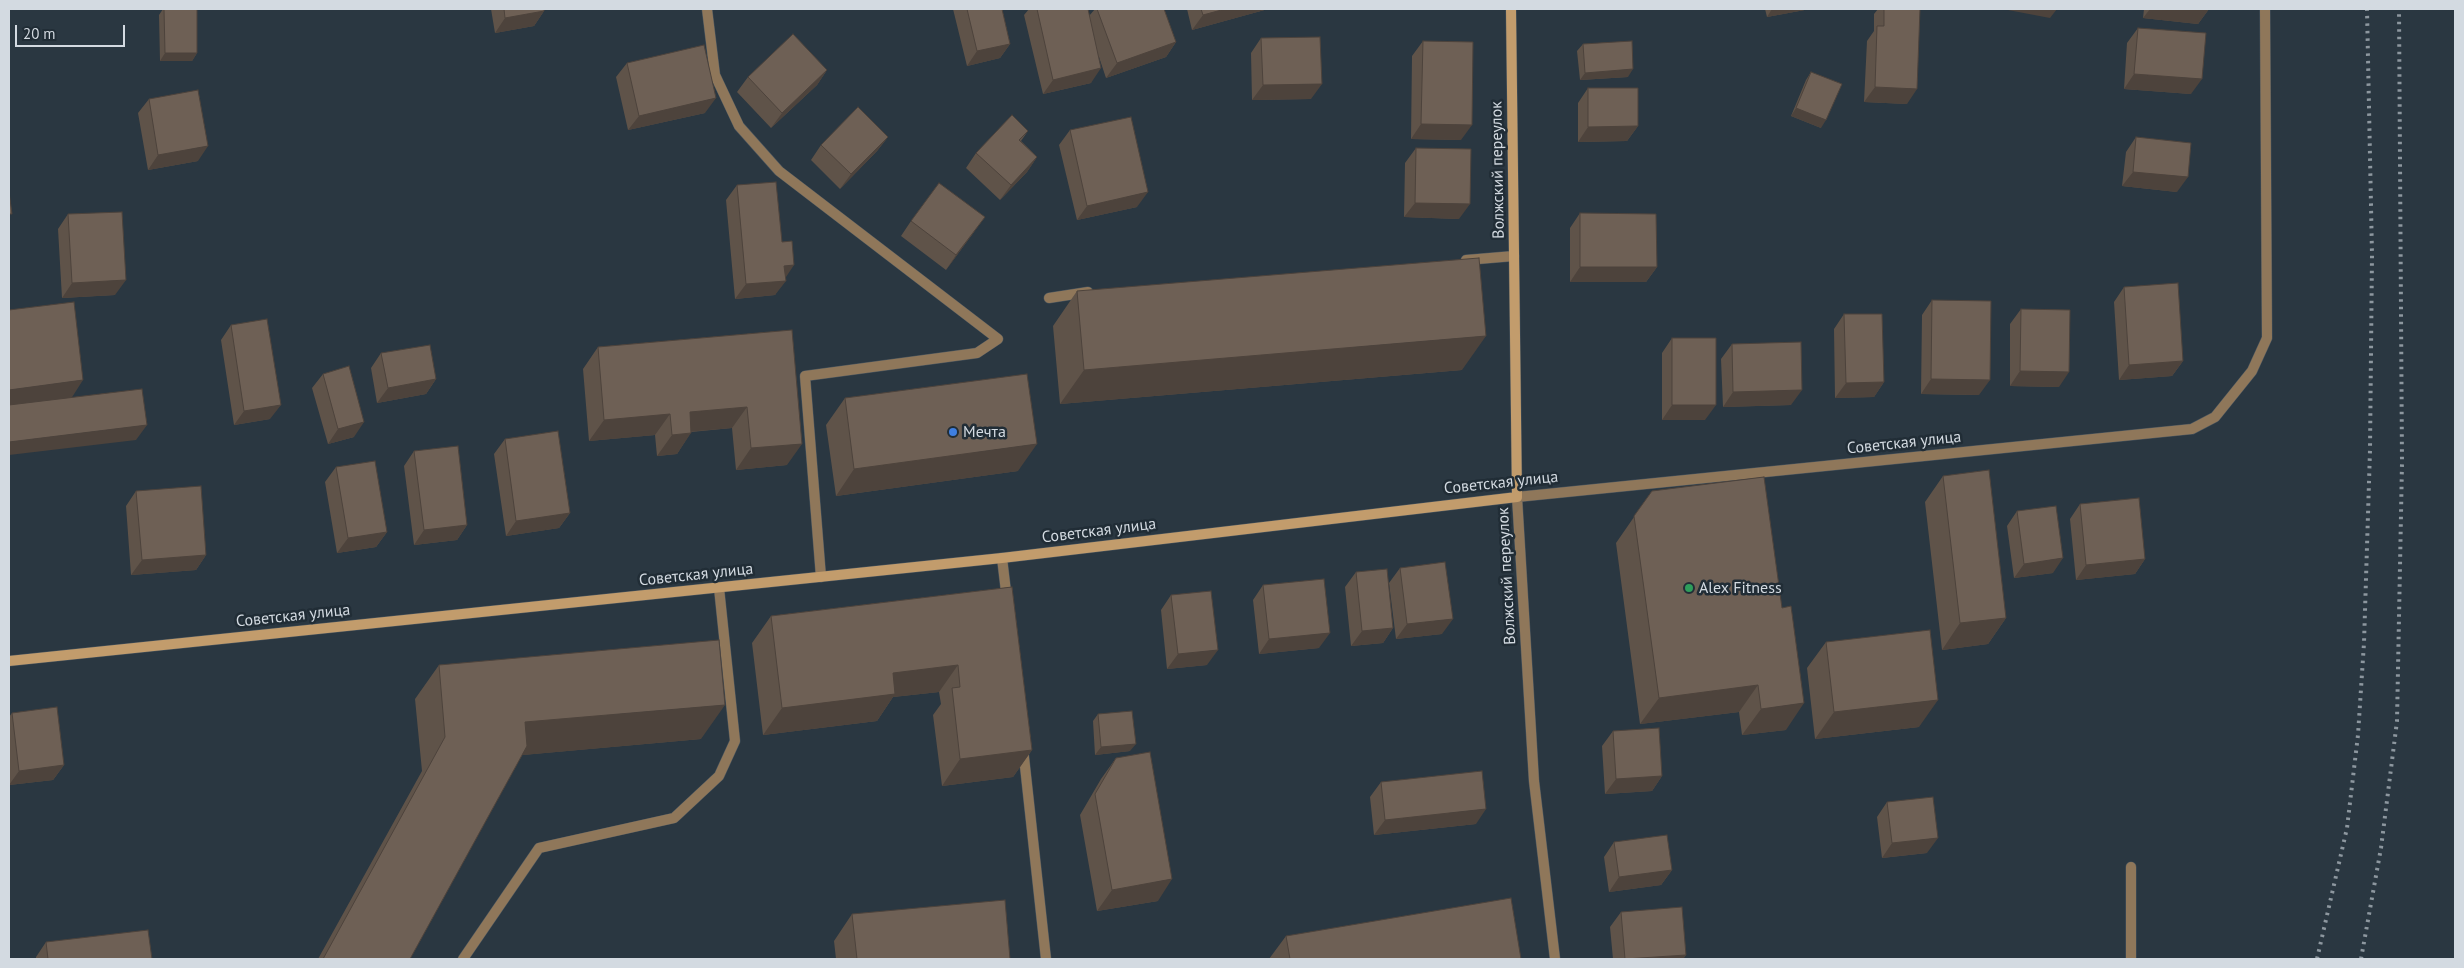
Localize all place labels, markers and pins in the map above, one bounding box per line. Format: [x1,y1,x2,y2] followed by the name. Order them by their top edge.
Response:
[963,422,1006,442] place label: Мечта
[947,426,959,438] marker: Мечта
[1699,578,1782,598] place label: Alex Fitness
[1683,582,1695,594] marker: Alex Fitness

